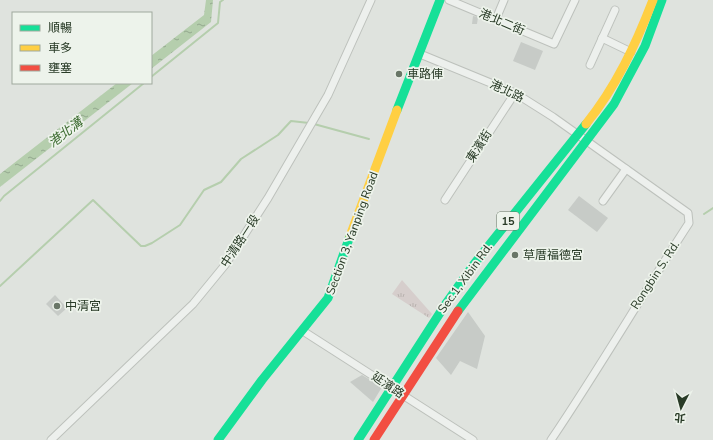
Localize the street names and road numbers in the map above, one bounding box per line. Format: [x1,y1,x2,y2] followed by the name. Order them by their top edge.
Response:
[477,5,527,39] street label: 港北二街
[487,76,527,106] street label: 港北路
[462,127,496,165] street label: 東濱街
[322,169,382,297] street label: Section 3, Yanping Road
[217,211,263,271] street label: 中清路一段
[497,212,519,230] road number: 15
[627,238,683,312] street label: Rongbin S. Rd.
[434,240,496,316] street label: Sec.1, Xibin Rd.
[369,368,407,402] street label: 延濱路

